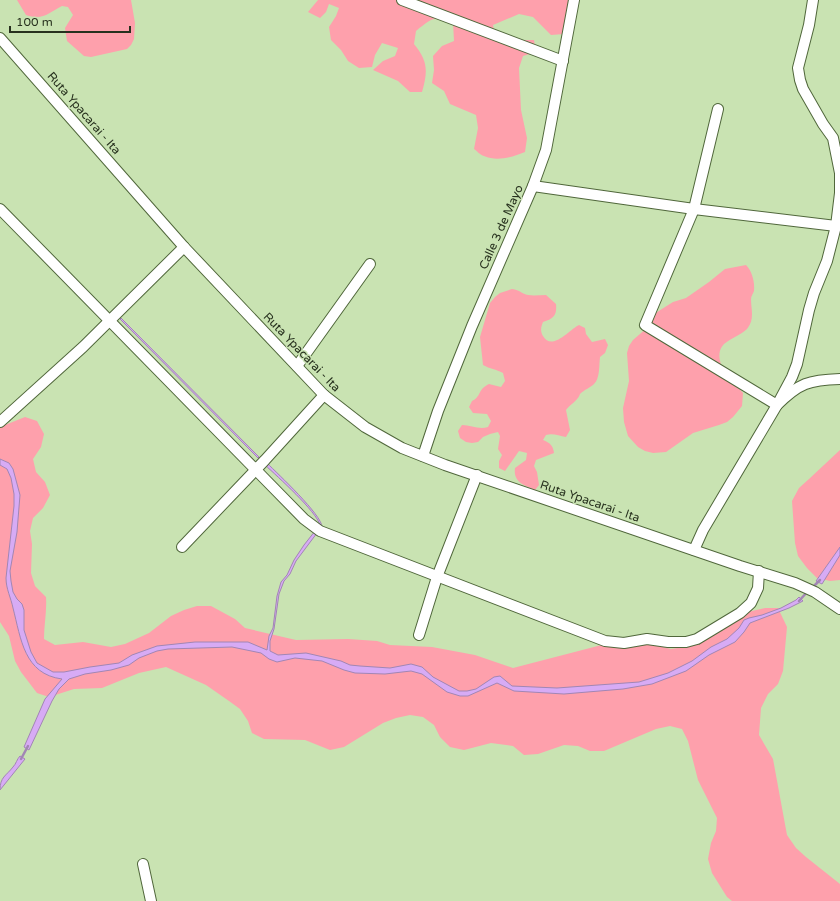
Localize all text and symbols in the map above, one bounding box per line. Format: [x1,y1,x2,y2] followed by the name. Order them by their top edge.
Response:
[10,8,130,34] scale bar
[16,15,53,29] text: 100 m
[44,69,124,157] street label: Ruta Ypacarai - Ita
[476,183,526,271] street label: Calle 3 de Mayo
[261,309,343,395] street label: Ruta Ypacarai - Ita
[538,477,642,525] street label: Ruta Ypacarai - Ita

